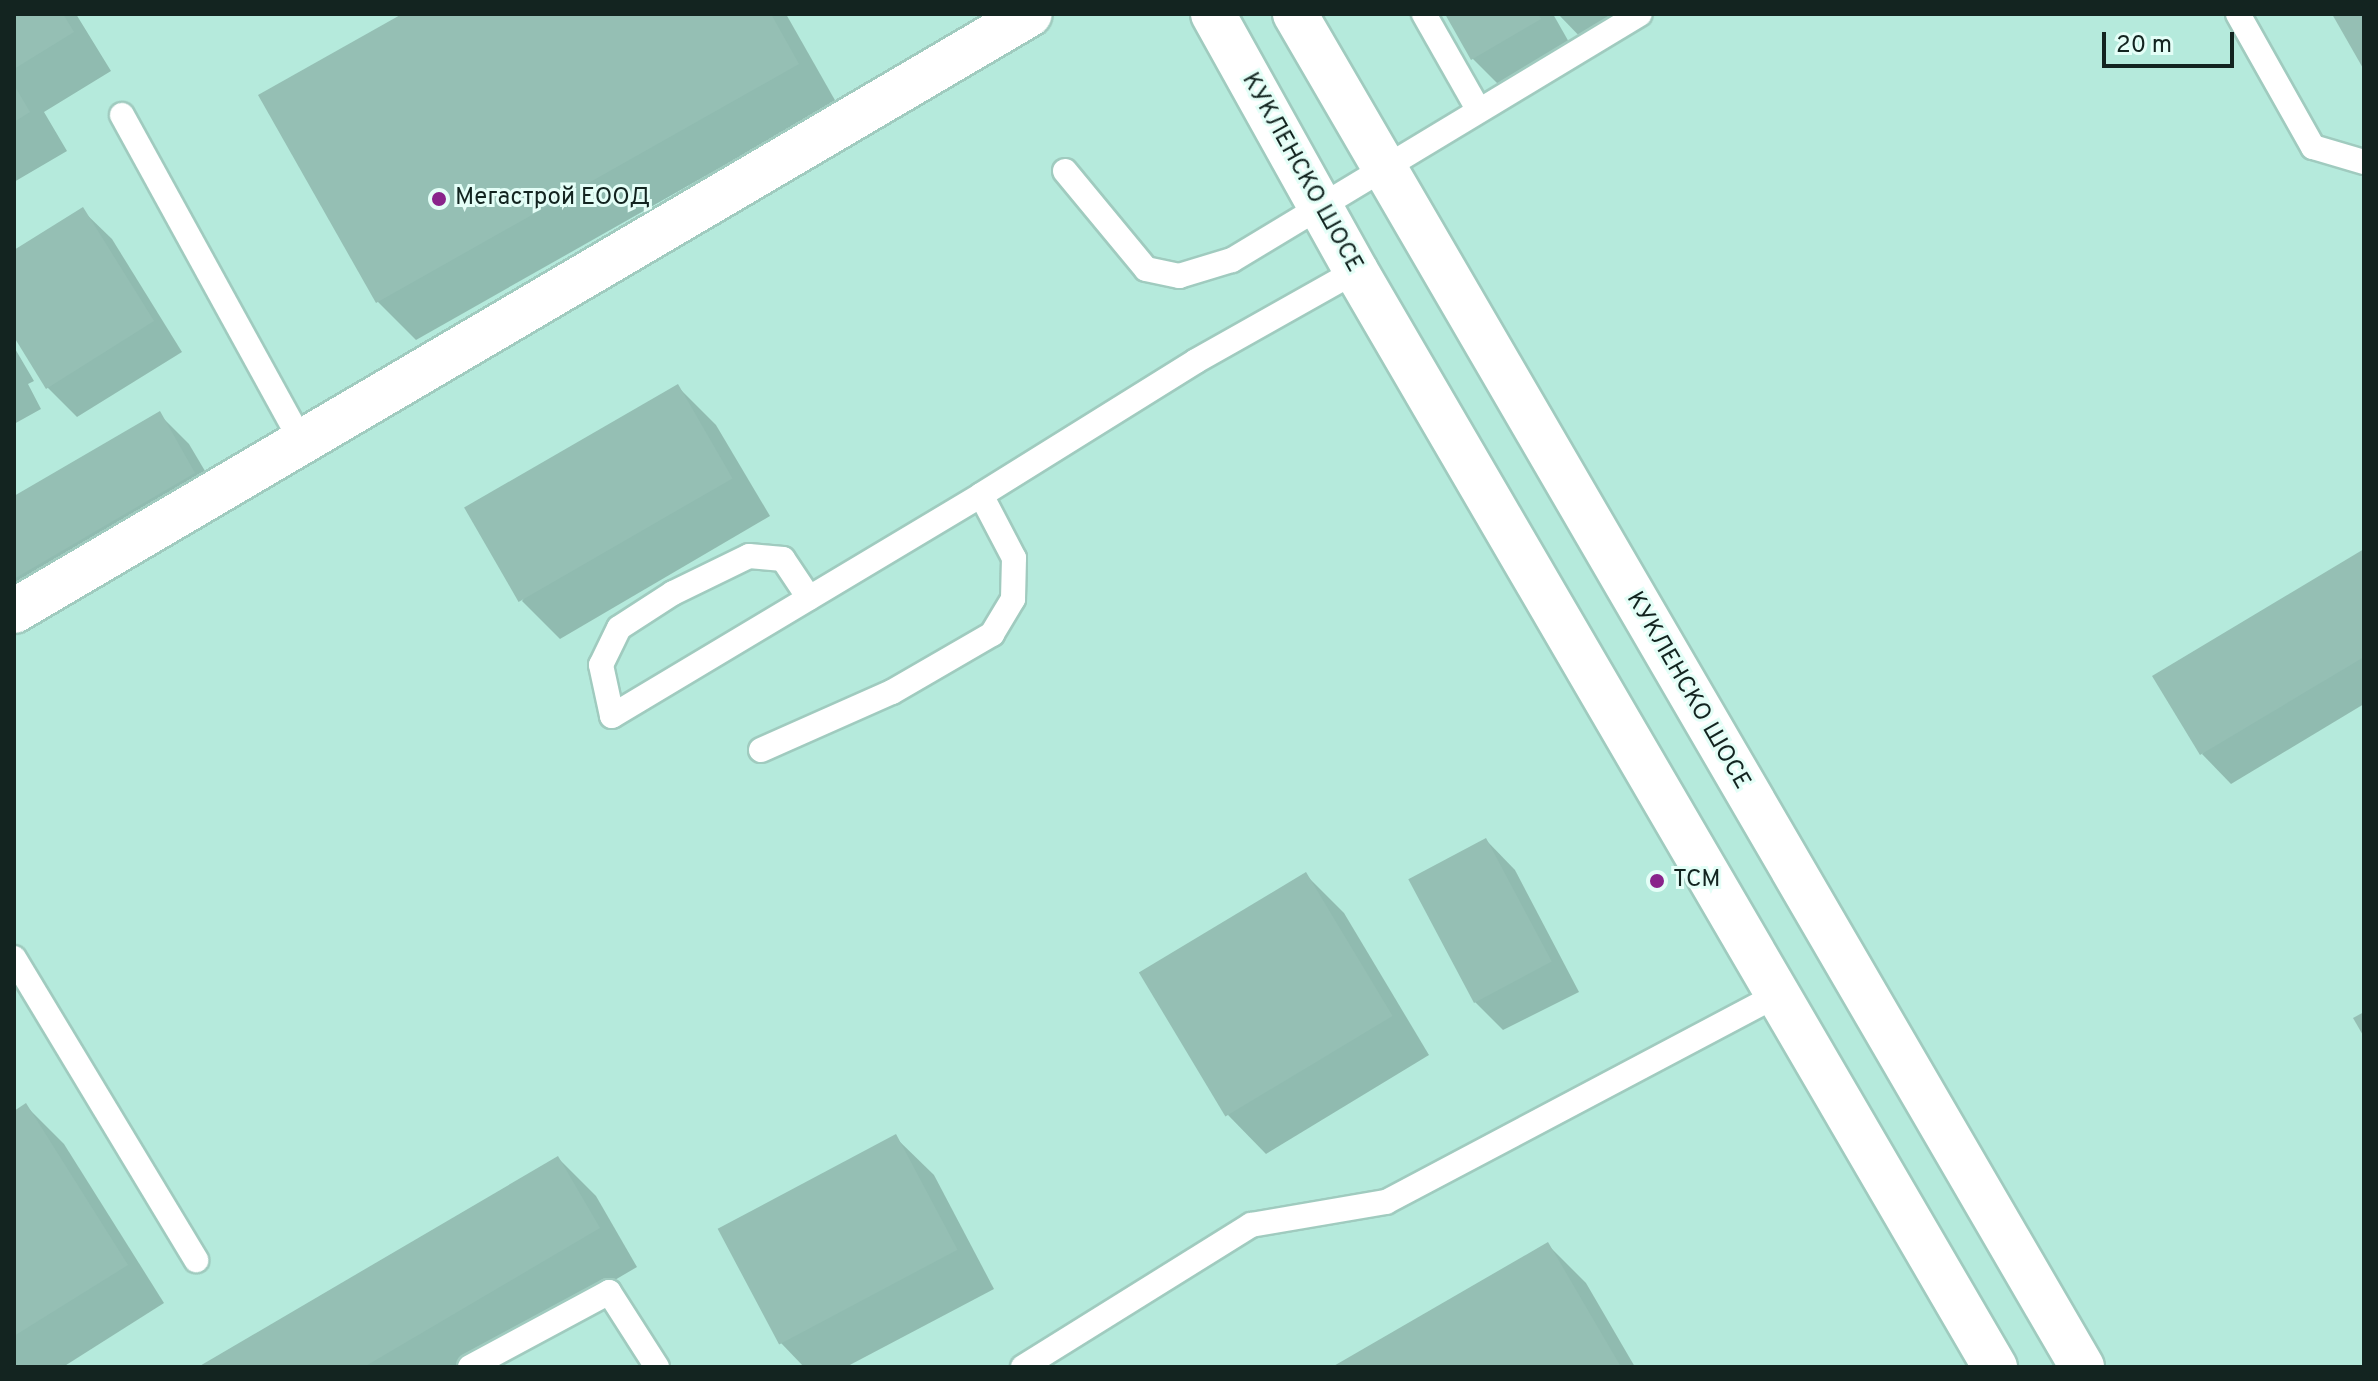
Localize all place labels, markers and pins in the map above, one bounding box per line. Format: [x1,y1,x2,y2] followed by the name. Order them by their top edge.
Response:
[455,185,650,213] place label: Мегастрой ЕООД
[430,190,448,208] marker: Мегастрой ЕООД
[1673,867,1721,895] place label: ТСМ
[1648,872,1666,890] marker: ТСМ

